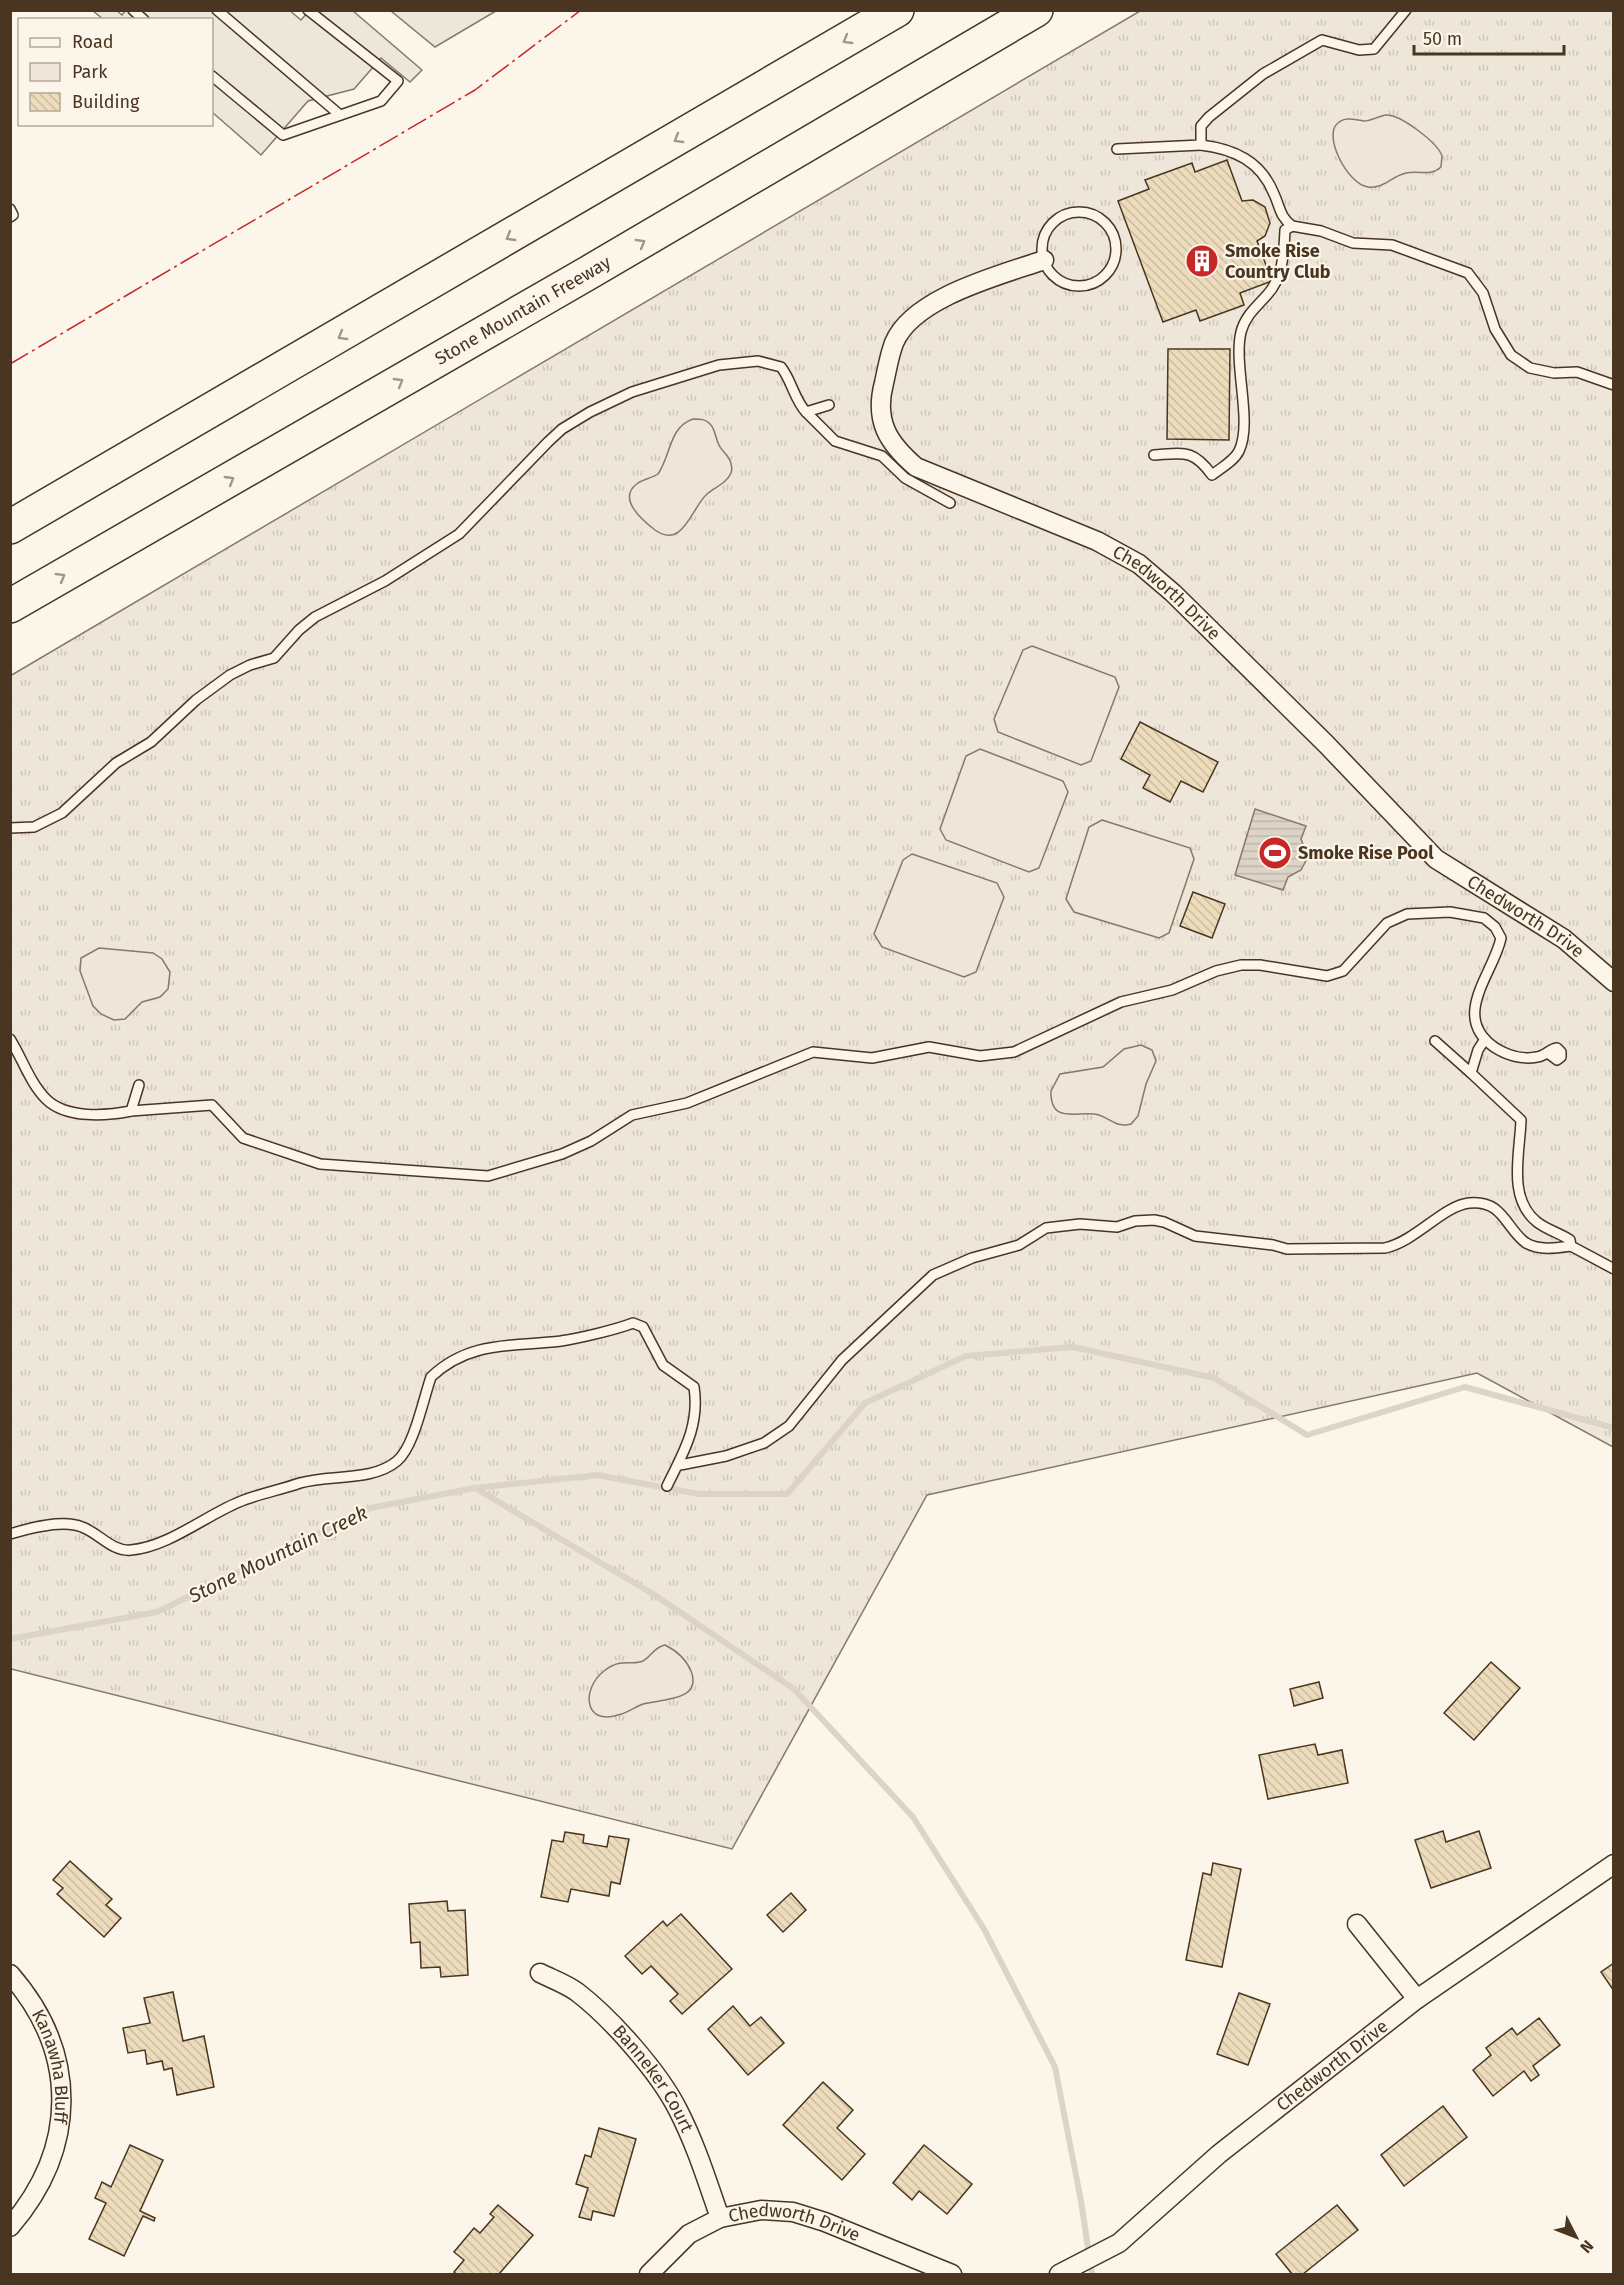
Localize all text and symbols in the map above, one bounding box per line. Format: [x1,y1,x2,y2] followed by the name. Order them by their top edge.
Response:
[18,18,213,126] legend
[1414,18,1564,56] scale bar
[1423,28,1462,50] text: 50 m
[72,31,114,53] text: Road
[843,33,853,45] one-way arrow
[72,61,108,83] text: Park
[72,91,140,113] text: Building
[674,132,684,143] one-way arrow
[506,230,516,242] one-way arrow
[634,238,645,250] one-way arrow
[1225,240,1331,283] place label: Smoke Rise Country Club
[1184,243,1220,279] building icon: Smoke Rise Country Club
[431,251,615,370] street label: Stone Mountain Freeway
[338,329,348,340] one-way arrow
[393,378,403,390] one-way arrow
[224,476,234,487] one-way arrow
[1109,541,1225,645] street label: Chedworth Drive
[55,573,65,585] one-way arrow
[1257,835,1293,871] sports icon: Smoke Rise Pool
[1298,842,1434,864] place label: Smoke Rise Pool
[1463,870,1589,963] street label: Chedworth Drive
[184,1500,371,1608] water label: Stone Mountain Creek
[27,2005,72,2127] street label: Kanawha Bluff
[1272,2015,1392,2116] street label: Chedworth Drive
[608,2020,698,2136] street label: Banneker Court
[727,2199,863,2246] street label: Chedworth Drive
[1546,2207,1606,2267] north arrow
[1576,2236,1597,2257] text: N

